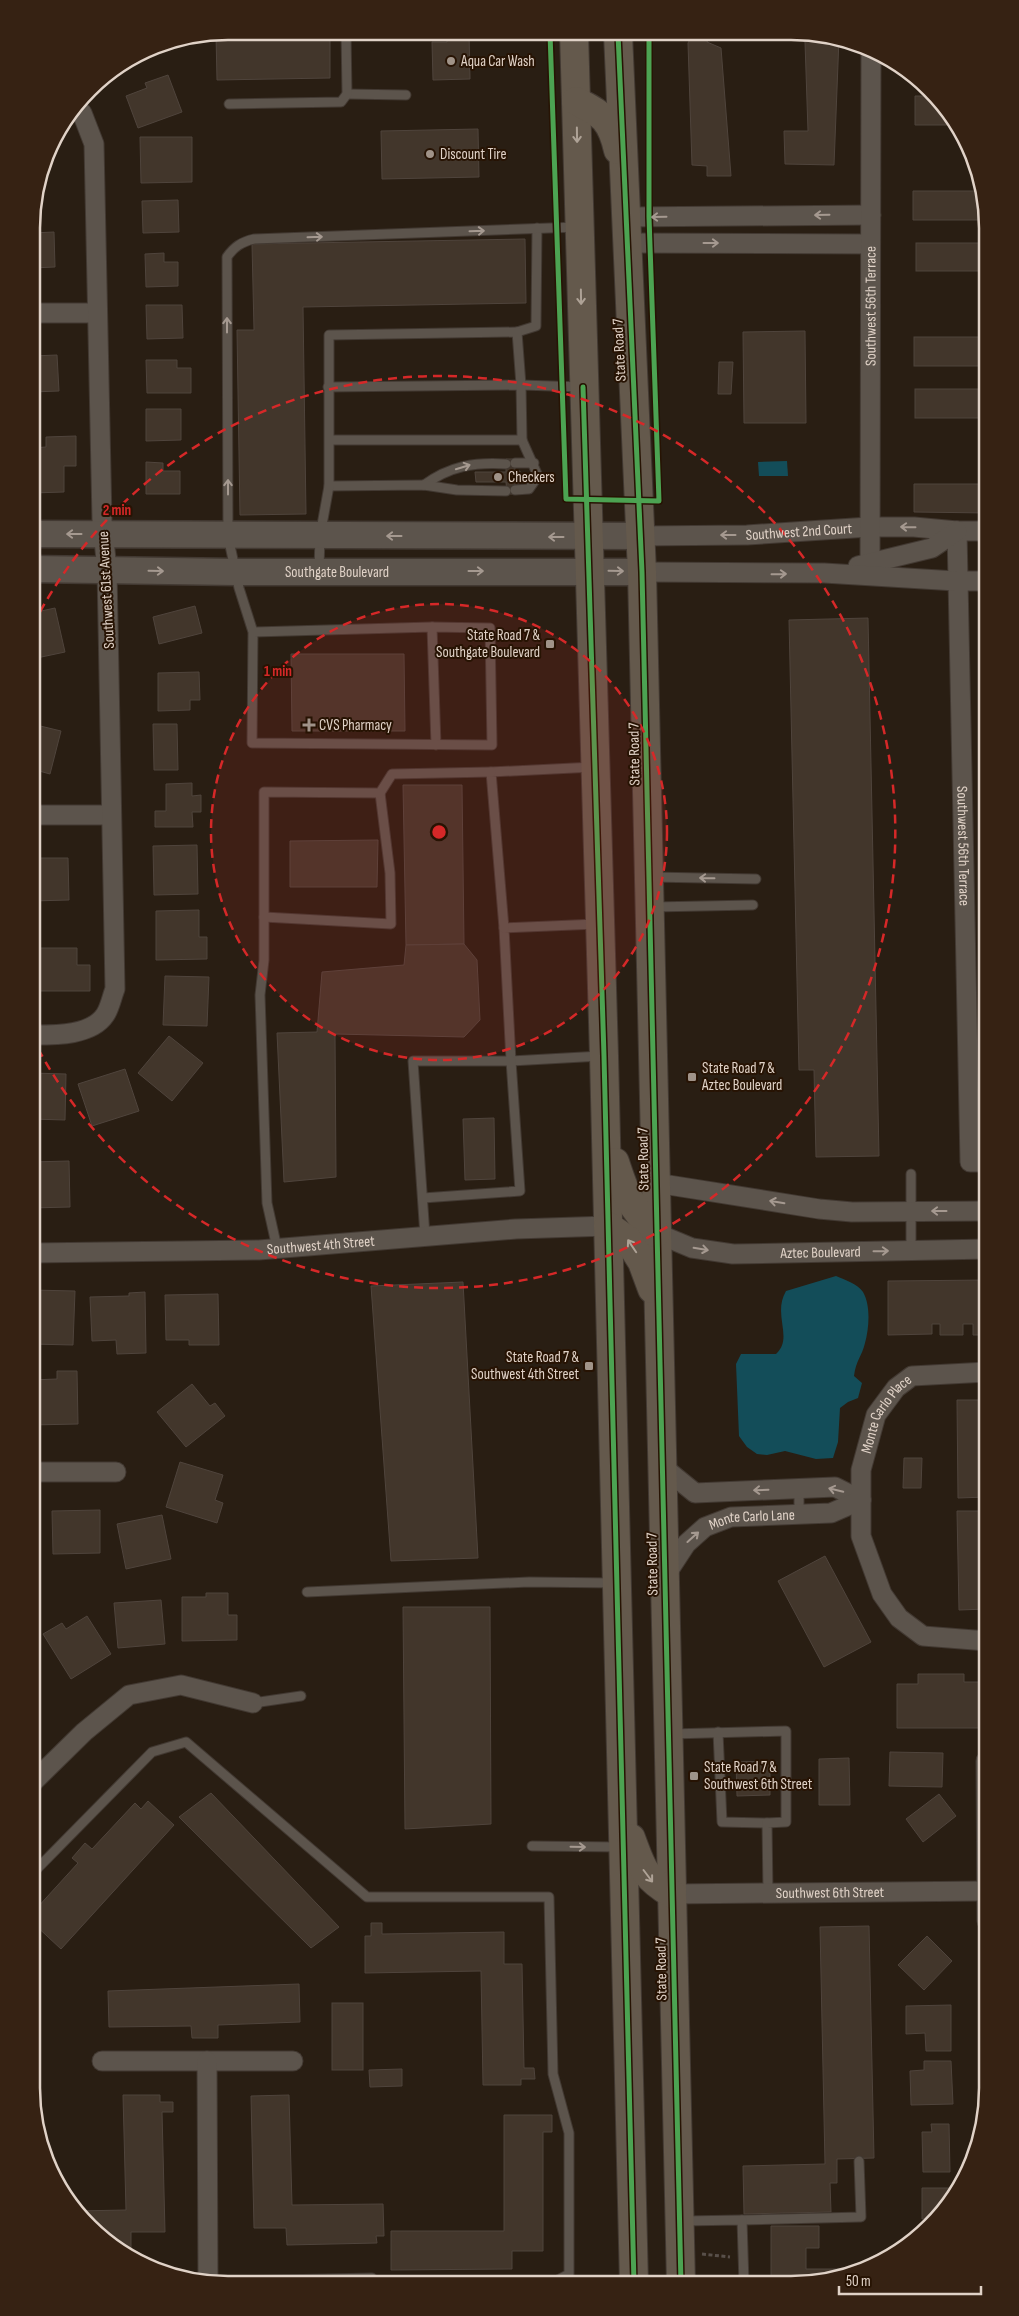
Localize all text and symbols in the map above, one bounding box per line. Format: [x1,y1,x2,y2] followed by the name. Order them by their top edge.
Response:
[460,52,535,71] place label: Aqua Car Wash
[445,55,457,67] marker: Aqua Car Wash
[572,126,582,142] one-way arrow
[440,145,506,164] place label: Discount Tire
[424,148,436,160] marker: Discount Tire
[814,210,830,220] one-way arrow
[652,212,668,222] one-way arrow
[469,226,485,235] one-way arrow
[307,232,323,241] one-way arrow
[702,238,718,248] one-way arrow
[861,246,881,366] street label: Southwest 56th Terrace
[576,288,586,305] one-way arrow
[222,317,232,334] one-way arrow
[608,318,631,382] street label: State Road 7
[454,461,470,471] one-way arrow
[508,468,555,487] place label: Checkers
[492,471,504,483] marker: Checkers
[223,480,233,496] one-way arrow
[103,501,131,520] text: 2 min
[745,519,853,545] street label: Southwest 2nd Court
[900,522,916,532] one-way arrow
[66,529,82,539] one-way arrow
[721,530,737,540] one-way arrow
[94,531,119,649] street label: Southwest 61st Avenue
[386,531,402,541] one-way arrow
[548,532,564,542] one-way arrow
[285,563,389,582] street label: Southgate Boulevard
[147,566,163,575] one-way arrow
[468,566,484,576] one-way arrow
[608,566,624,576] one-way arrow
[770,569,786,578] one-way arrow
[436,626,540,662] place label: State Road 7 & Southgate Boulevard
[544,638,556,650] marker: State Road 7 & Southgate Boulevard
[264,662,292,681] text: 1 min
[319,716,392,735] place label: CVS Pharmacy
[303,719,315,731] marker: CVS Pharmacy
[624,722,645,786] street label: State Road 7
[952,786,974,906] street label: Southwest 56th Terrace
[430,823,448,841] centre of rings
[699,873,716,883] one-way arrow
[701,1059,782,1095] place label: State Road 7 & Aztec Boulevard
[686,1071,698,1083] marker: State Road 7 & Aztec Boulevard
[633,1127,654,1191] street label: State Road 7
[769,1197,785,1207] one-way arrow
[931,1206,948,1216] one-way arrow
[266,1232,376,1259] street label: Southwest 4th Street
[627,1239,637,1253] one-way arrow
[779,1242,861,1263] street label: Aztec Boulevard
[693,1244,709,1254] one-way arrow
[872,1246,889,1256] one-way arrow
[471,1348,579,1384] place label: State Road 7 & Southwest 4th Street
[583,1360,595,1372] marker: State Road 7 & Southwest 4th Street
[857,1371,916,1456] street label: Monte Carlo Place
[828,1485,844,1494] one-way arrow
[753,1486,769,1495] one-way arrow
[706,1505,795,1535] street label: Monte Carlo Lane
[687,1531,700,1543] one-way arrow
[642,1532,663,1596] street label: State Road 7
[704,1758,813,1794] place label: State Road 7 & Southwest 6th Street
[688,1770,700,1782] marker: State Road 7 & Southwest 6th Street
[570,1842,586,1852] one-way arrow
[642,1869,653,1882] one-way arrow
[776,1883,885,1903] street label: Southwest 6th Street
[651,1937,672,2001] street label: State Road 7
[839,2264,982,2296] scale bar
[846,2272,871,2291] text: 50 m

